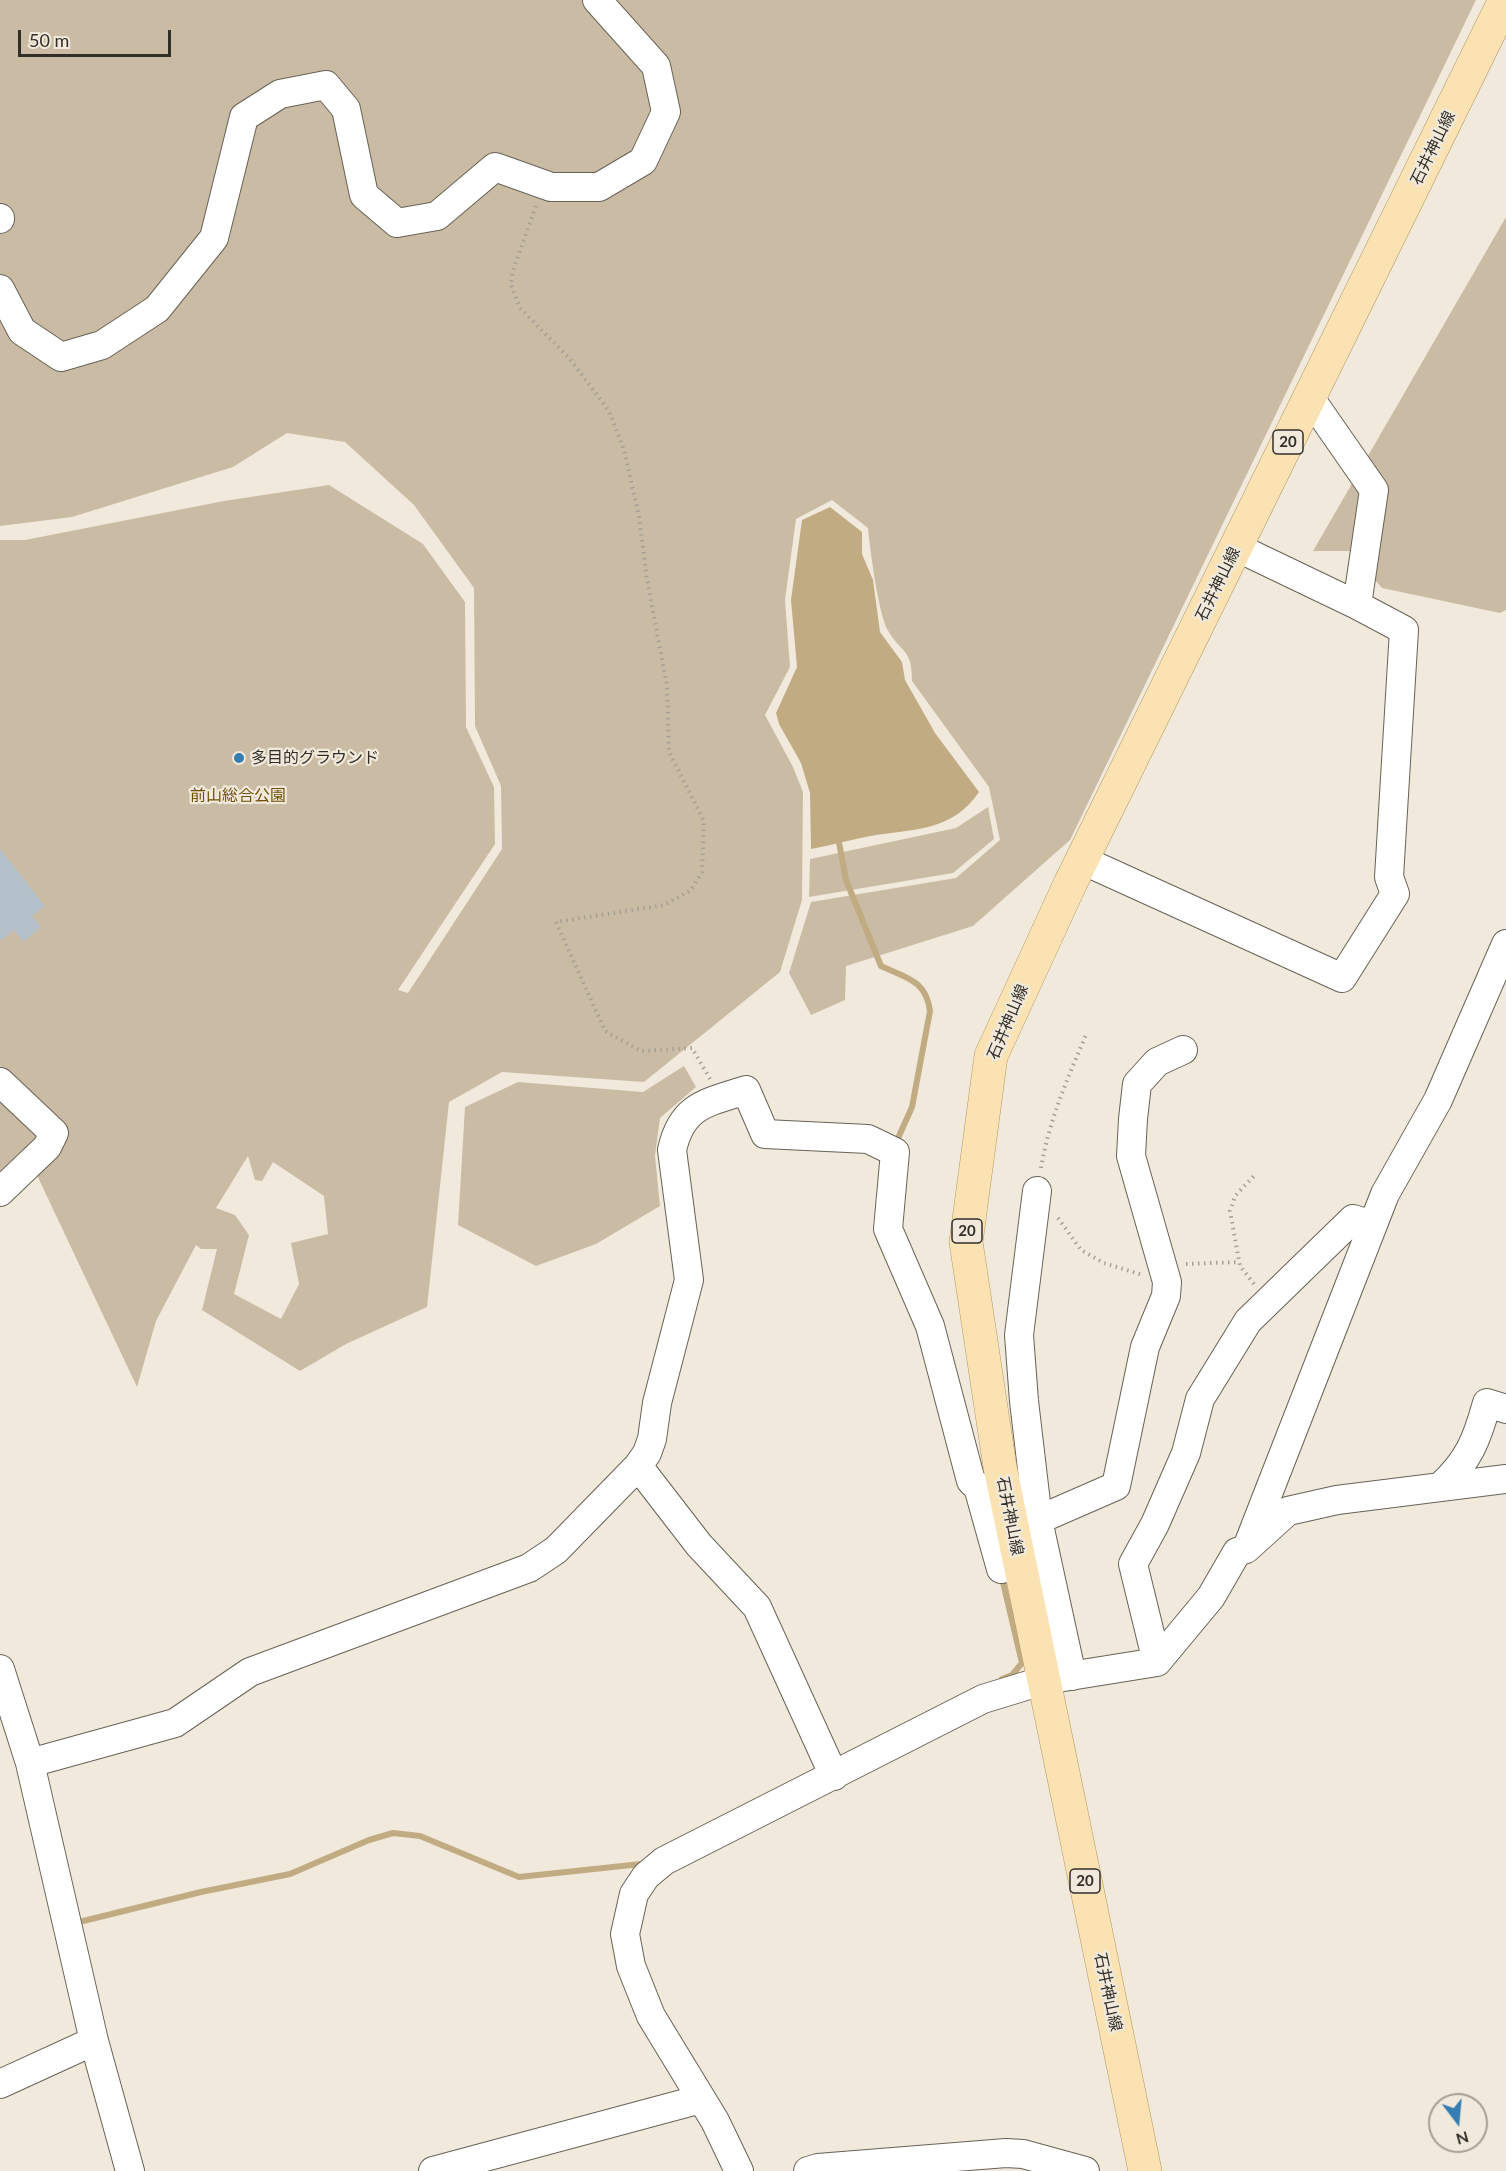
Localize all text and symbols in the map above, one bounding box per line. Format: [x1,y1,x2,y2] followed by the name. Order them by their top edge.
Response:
[21,18,174,56] scale bar
[29,29,69,51] text: 50 m
[1407,108,1459,188] street label: 石井神山線
[1273,430,1303,454] road number: 20
[1192,544,1244,624] street label: 石井神山線
[251,748,379,768] place label: 多目的グラウンド
[232,751,246,765] marker: 多目的グラウンド
[190,786,286,806] park label: 前山総合公園
[984,981,1032,1063] street label: 石井神山線
[952,1219,982,1243] road number: 20
[993,1475,1027,1557] street label: 石井神山線
[1070,1869,1100,1893] road number: 20
[1090,1951,1126,2033] street label: 石井神山線
[1428,2093,1488,2153] north arrow
[1454,2128,1471,2150] text: N

